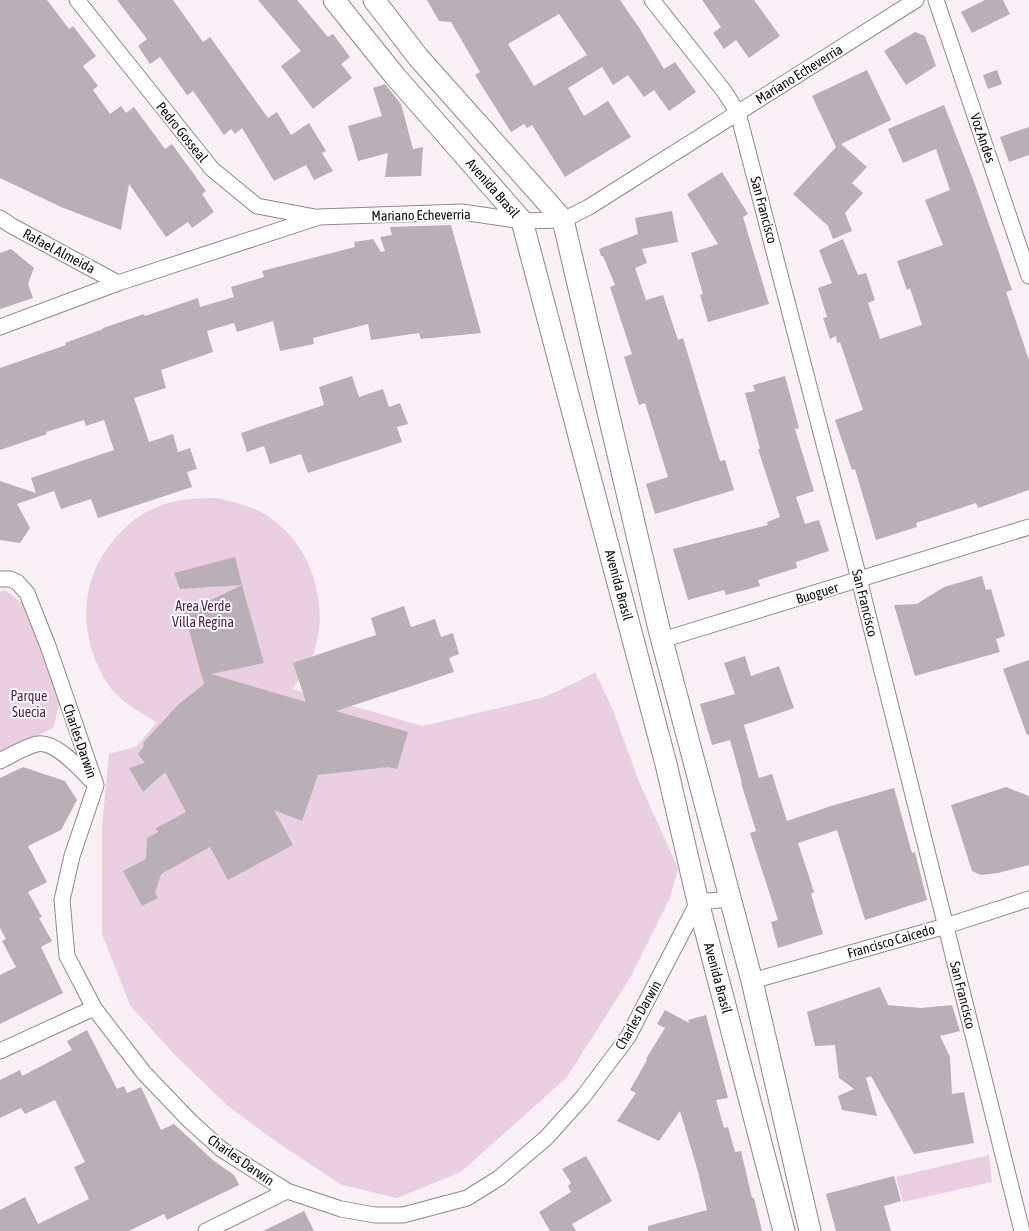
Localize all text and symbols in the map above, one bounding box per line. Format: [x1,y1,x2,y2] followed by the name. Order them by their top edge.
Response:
[753,41,845,107] street label: Mariano Echeverria
[153,99,211,166] street label: Pedro Gosseal
[967,111,999,165] street label: Voz Andes
[463,155,523,221] street label: Avenida Brasil
[747,175,781,245] street label: San Francisco
[371,206,471,224] street label: Mariano Echeverria
[20,225,98,277] street label: Rafael Almeida
[602,548,636,622] street label: Avenida Brasil
[849,568,881,638] street label: San Francisco
[794,579,841,607] street label: Buoguer
[172,598,234,630] park label: Area Verde Villa Regina
[11,688,47,720] park label: Parque Suecia
[60,702,100,780] street label: Charles Darwin
[845,921,937,961] street label: Francisco Caicedo
[701,941,735,1015] street label: Avenida Brasil
[947,960,979,1030] street label: San Francisco
[612,977,664,1053] street label: Charles Darwin
[205,1131,277,1189] street label: Charles Darwin

